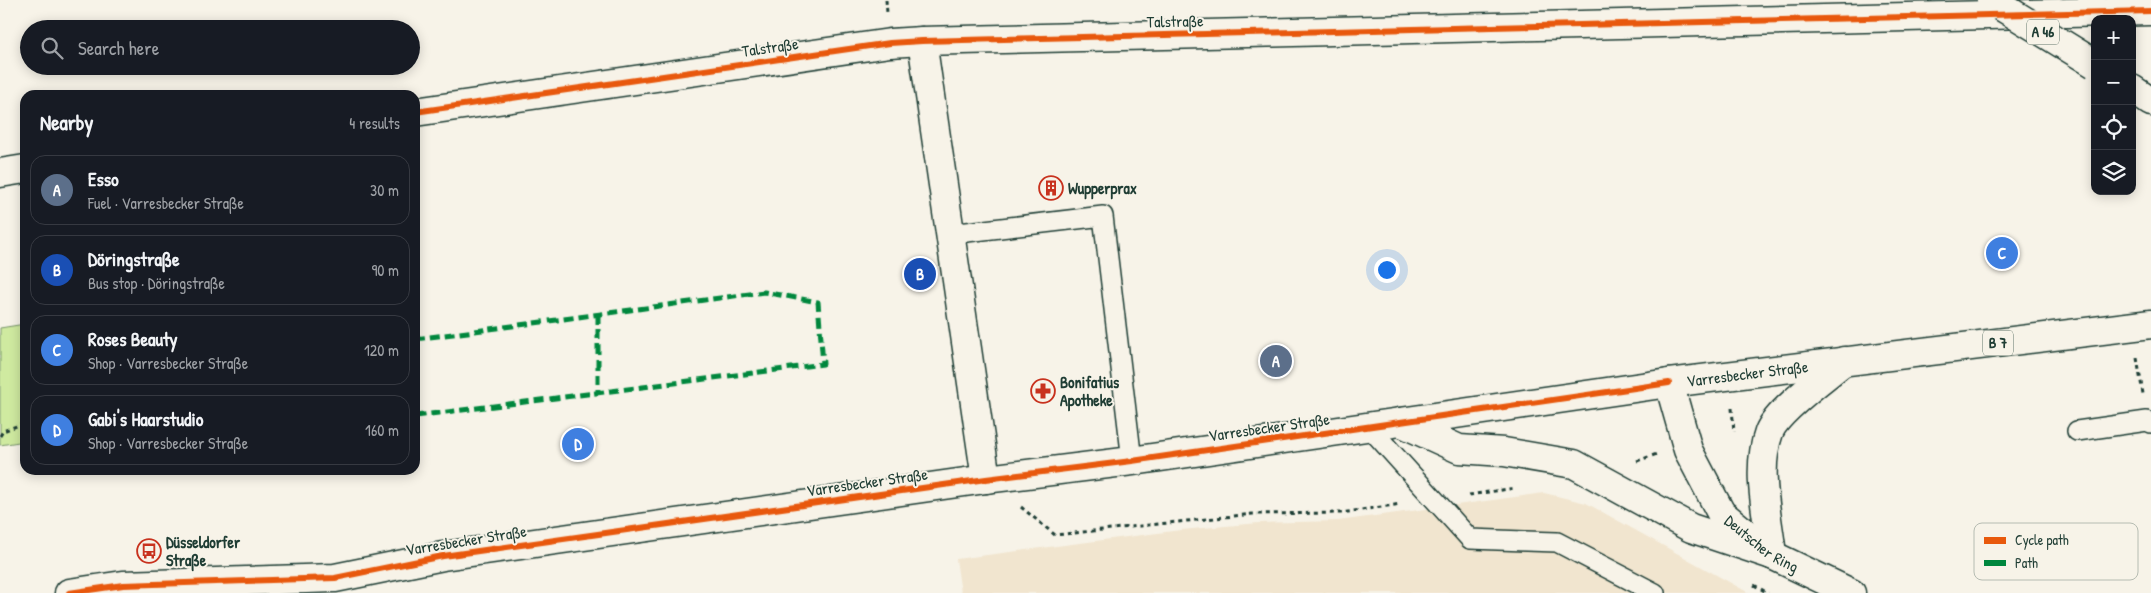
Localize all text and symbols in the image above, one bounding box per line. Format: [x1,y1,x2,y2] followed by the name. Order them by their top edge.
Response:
[1146,9,1204,32] street label: Talstraße
[2091,15,2136,195] map controls
[2091,15,2136,60] button: +
[20,20,420,75] search box
[2027,20,2059,44] road number: A 46
[740,32,800,62] street label: Talstraße
[38,34,66,62] icon: search
[78,35,159,61] text: Search here
[2091,60,2136,105] button: −
[2091,105,2136,150] button: locate
[40,108,93,137] text: Nearby
[349,112,400,134] text: 4 results
[2091,150,2136,195] button: layers
[88,166,119,192] text: Esso
[1038,175,1064,201] building icon: Wupperprax
[1068,177,1137,200] place label: Wupperprax
[53,179,61,201] text: A
[370,179,399,201] text: 30 m
[88,192,244,214] text: Fuel · Varresbecker Straße
[1986,234,2018,272] pin: C
[88,246,180,272] text: Döringstraße
[904,255,936,293] pin: B
[1374,257,1400,283] your location
[53,259,61,281] text: B
[371,259,399,281] text: 90 m
[88,272,225,294] text: Bus stop · Döringstraße
[88,326,178,352] text: Roses Beauty
[1983,330,2013,356] road number: B 7
[53,339,61,361] text: C
[364,339,399,361] text: 120 m
[1260,342,1292,380] pin: A
[88,352,248,374] text: Shop · Varresbecker Straße
[1685,355,1810,392] street label: Varresbecker Straße
[1060,371,1120,412] place label: Bonifatius Apotheke
[1030,378,1056,404] pharmacy icon: Bonifatius Apotheke
[88,406,203,432] text: Gabi's Haarstudio
[1207,408,1332,446] street label: Varresbecker Straße
[53,419,61,441] text: D
[365,419,399,441] text: 160 m
[562,425,594,463] pin: D
[88,432,248,454] text: Shop · Varresbecker Straße
[805,463,930,501] street label: Varresbecker Straße
[1720,510,1802,577] street label: Deutscher Ring
[404,519,529,560] street label: Varresbecker Straße
[1974,523,2138,580] legend
[2015,530,2069,550] text: Cycle path
[166,531,241,572] place label: Düsseldorfer Straße
[136,538,162,564] bus stop icon: Düsseldorfer Straße
[2015,553,2038,572] text: Path

